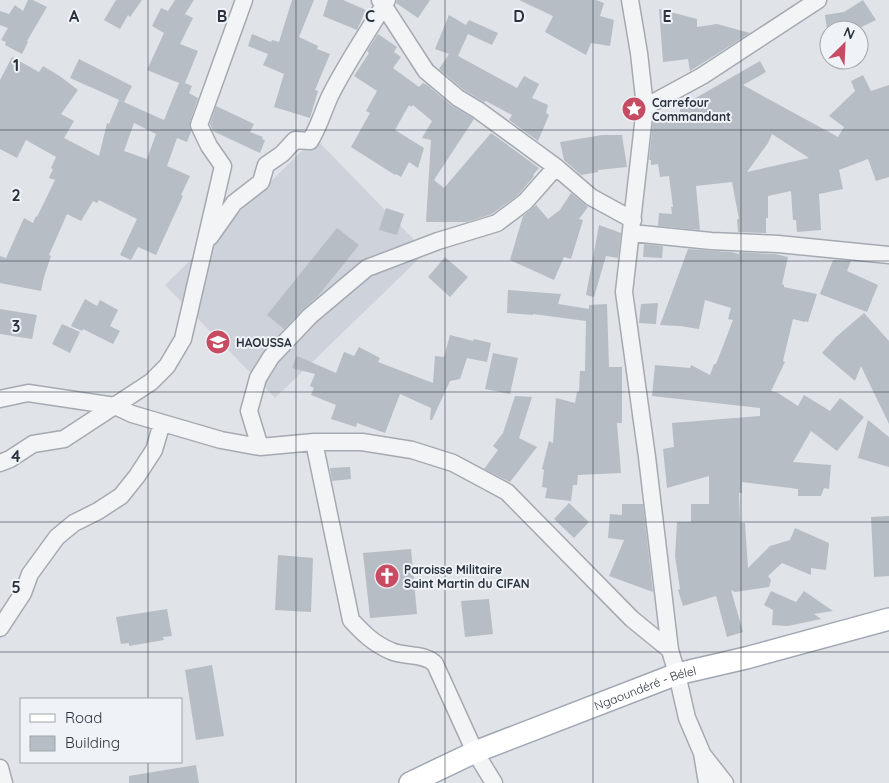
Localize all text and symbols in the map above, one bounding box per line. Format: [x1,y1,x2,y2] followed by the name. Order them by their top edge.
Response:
[69,6,80,26] text: A
[217,6,227,26] text: B
[365,6,375,26] text: C
[513,6,525,26] text: D
[662,6,672,26] text: E
[819,20,869,70] north arrow
[841,23,858,43] text: N
[13,55,19,75] text: 1
[652,95,731,124] place label: Carrefour Commandant
[621,96,647,122] place icon: Carrefour Commandant
[11,185,21,205] text: 2
[12,316,20,336] text: 3
[205,329,231,355] school or university icon: HAOUSSA
[236,335,292,350] place label: HAOUSSA
[11,446,21,466] text: 4
[404,562,530,591] place label: Paroisse Militaire Saint Martin du CIFAN
[374,563,400,589] church icon: Paroisse Militaire Saint Martin du CIFAN
[11,577,21,597] text: 5
[592,662,698,713] street label: Ngaoundéré - Bélel
[20,698,182,763] legend
[65,708,102,727] text: Road
[65,733,120,752] text: Building

